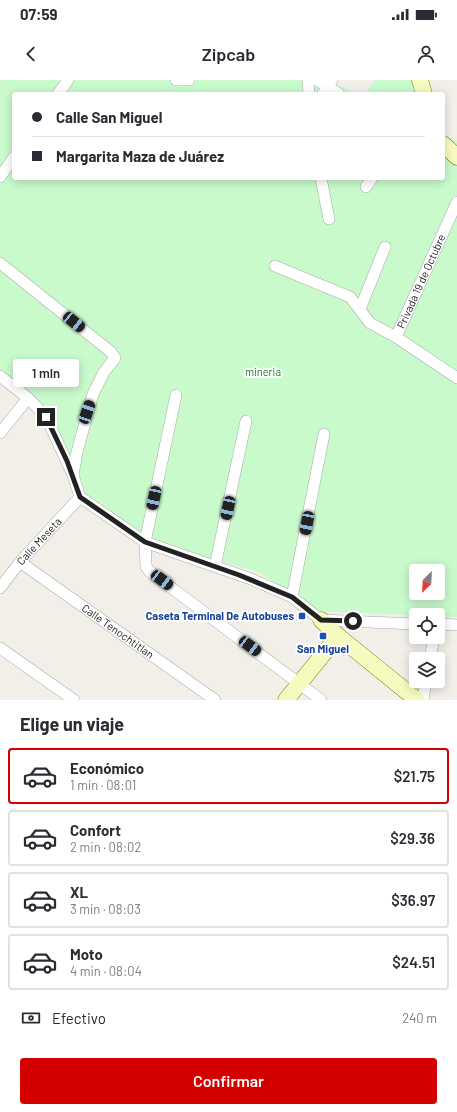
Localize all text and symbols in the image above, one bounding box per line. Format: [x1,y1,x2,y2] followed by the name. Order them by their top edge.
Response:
[20,5,58,23] text: 07:59
[20,43,42,65] icon: back
[202,43,255,65] text: Zipcab
[415,43,437,65] icon: person
[56,108,162,126] text: Calle San Miguel
[56,147,224,165] text: Margarita Maza de Juárez
[394,232,448,330] street label: Privada 19 de Octubre
[61,310,87,334] car
[13,359,79,387] callout: 1 min
[32,365,60,381] text: 1 min
[245,365,281,378] park label: mineria
[78,399,96,425] car
[37,408,55,426] route end
[146,485,162,511] car
[220,495,236,521] car
[299,510,315,536] car
[14,515,64,567] street label: Calle Meseta
[409,564,445,600] north arrow
[409,564,445,688] map controls
[149,568,175,592] car
[80,601,157,661] street label: Calle Tenochtitlan
[409,608,445,644] button: locate
[146,609,294,622] place label: Caseta Terminal De Autobuses
[297,611,307,621] marker: Caseta Terminal De Autobuses
[344,612,362,630] route start
[318,631,328,641] marker: San Miguel
[237,634,263,658] car
[297,642,349,655] place label: San Miguel
[409,652,445,688] button: layers
[20,713,124,735] text: Elige un viaje
[22,758,58,794] icon: car
[70,759,144,777] text: Económico
[394,767,435,785] text: $21.75
[70,777,136,793] text: 1 min · 08:01
[22,820,58,856] icon: car
[70,821,121,839] text: Confort
[390,829,435,847] text: $29.36
[70,839,141,855] text: 2 min · 08:02
[22,882,58,918] icon: car
[70,883,88,901] text: XL
[391,891,435,909] text: $36.97
[70,901,141,917] text: 3 min · 08:03
[22,944,58,980] icon: car
[70,945,103,963] text: Moto
[392,953,435,971] text: $24.51
[70,963,142,979] text: 4 min · 08:04
[20,1007,42,1029] icon: cash
[52,1009,106,1027] text: Efectivo
[402,1010,437,1026] text: 240 m
[20,1058,437,1104] button: Confirmar

